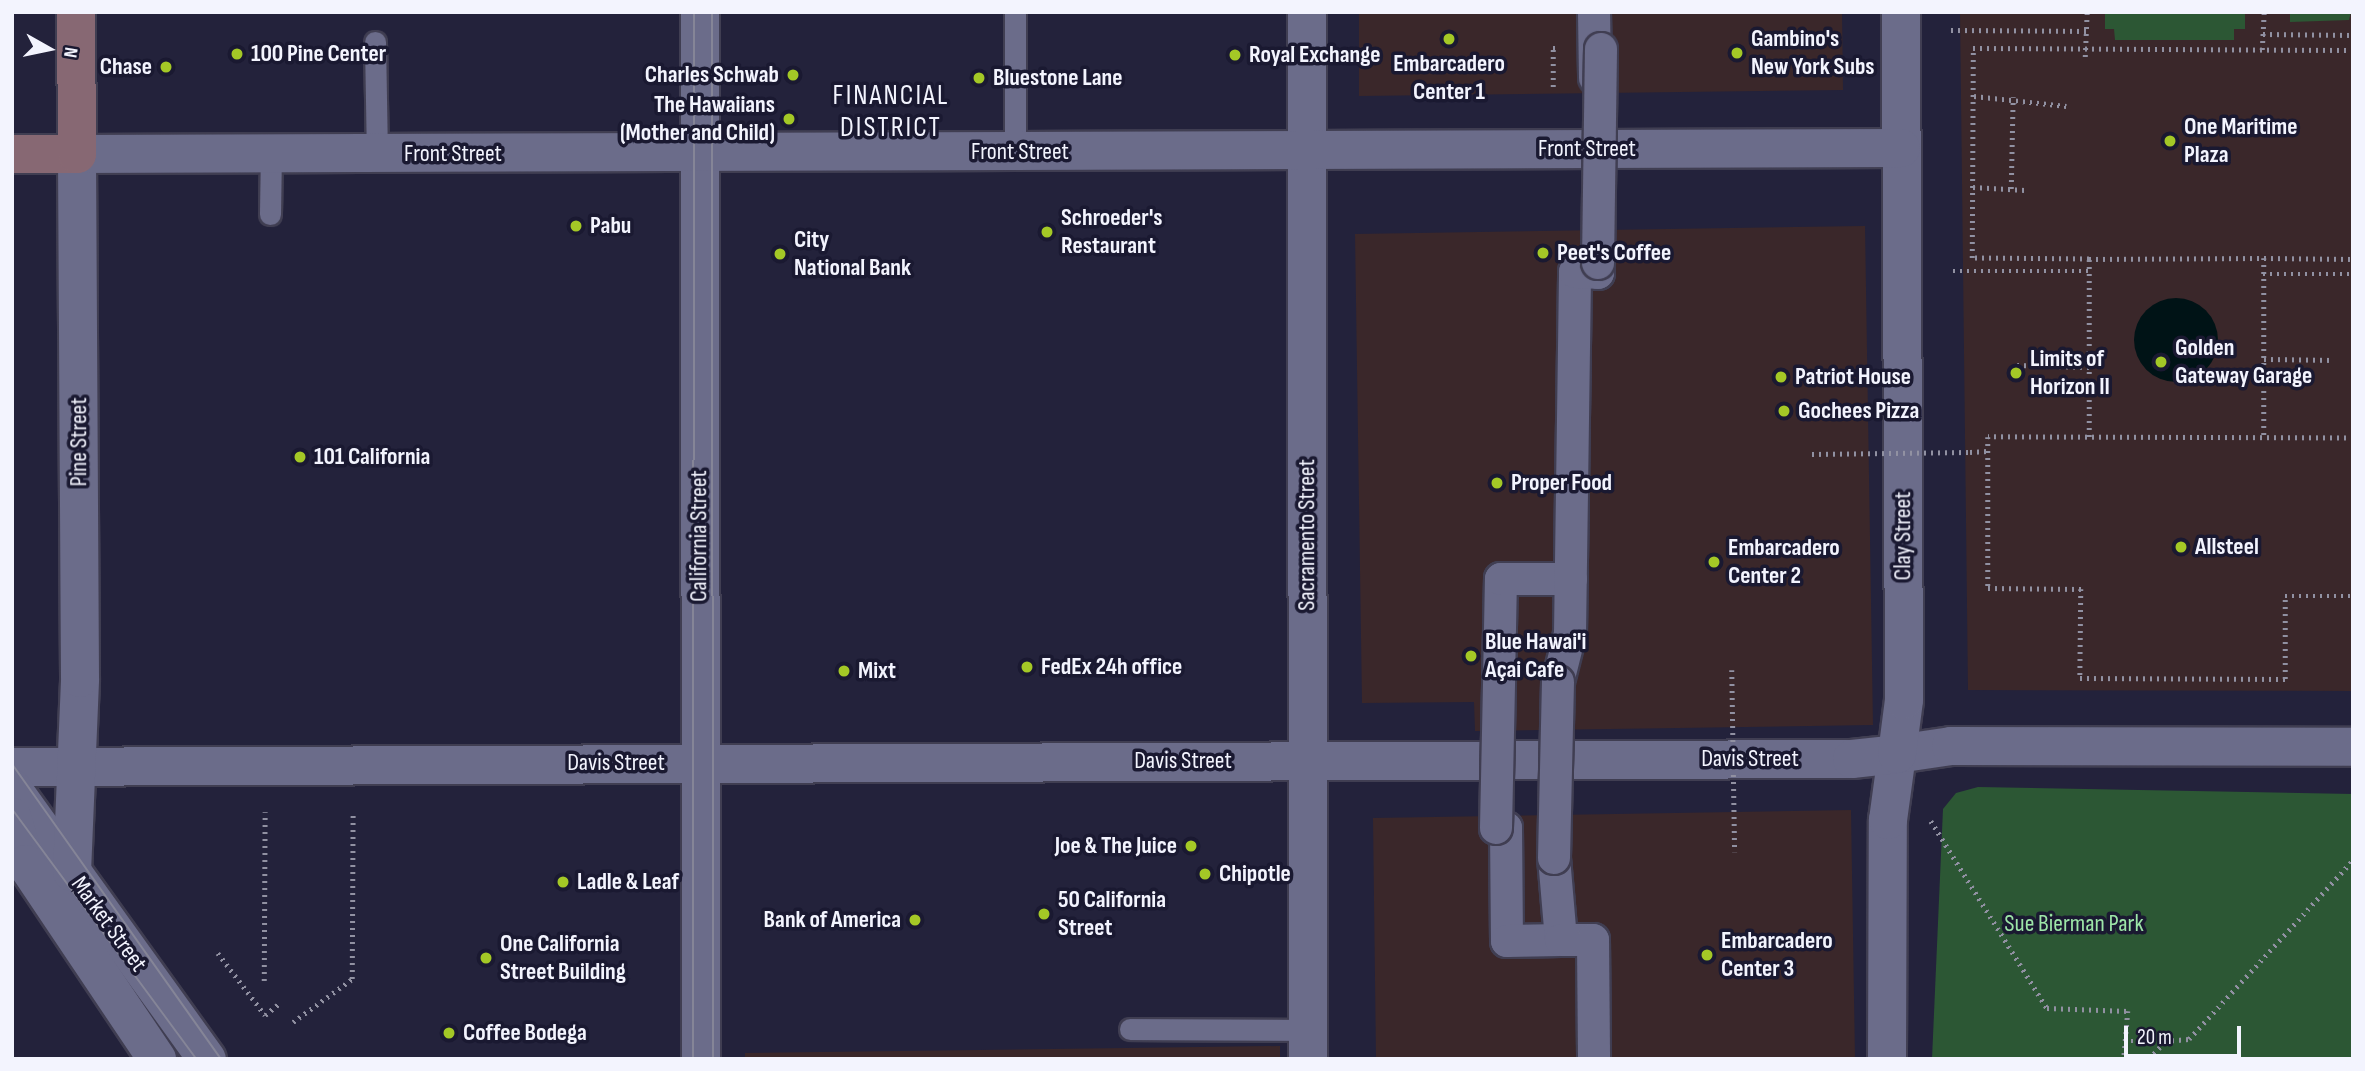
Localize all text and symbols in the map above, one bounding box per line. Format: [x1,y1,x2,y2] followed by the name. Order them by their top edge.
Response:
[14,14,84,84] north arrow
[1751,25,1875,81] place label: Gambino's New York Subs
[1441,31,1457,47] marker: Embarcadero Center 1
[251,40,386,68] place label: 100 Pine Center
[1249,41,1380,69] place label: Royal Exchange
[1729,45,1745,61] marker: Gambino's New York Subs
[58,46,82,59] text: N
[229,46,245,62] marker: 100 Pine Center
[1227,47,1243,63] marker: Royal Exchange
[1393,50,1505,106] place label: Embarcadero Center 1
[100,53,152,81] place label: Chase
[158,59,174,75] marker: Chase
[645,61,779,89] place label: Charles Schwab
[993,64,1122,92] place label: Bluestone Lane
[785,67,801,83] marker: Charles Schwab
[971,70,987,86] marker: Bluestone Lane
[834,79,948,145] district label: FINANCIAL DISTRICT
[620,91,775,147] place label: The Hawaiians (Mother and Child)
[781,111,797,127] marker: The Hawaiians (Mother and Child)
[2184,113,2297,169] place label: One Maritime Plaza
[2162,133,2178,149] marker: One Maritime Plaza
[1538,135,1636,163] street label: Front Street
[971,138,1069,166] street label: Front Street
[404,140,502,168] street label: Front Street
[1061,204,1162,260] place label: Schroeder's Restaurant
[590,212,631,240] place label: Pabu
[568,218,584,234] marker: Pabu
[1039,224,1055,240] marker: Schroeder's Restaurant
[794,226,911,282] place label: City National Bank
[1557,239,1671,267] place label: Peet's Coffee
[1535,245,1551,261] marker: Peet's Coffee
[772,246,788,262] marker: City National Bank
[2175,334,2312,390] place label: Golden Gateway Garage
[2030,345,2110,401] place label: Limits of Horizon II
[2153,354,2169,370] marker: Golden Gateway Garage
[1795,363,1911,391] place label: Patriot House
[2008,365,2024,381] marker: Limits of Horizon II
[1773,369,1789,385] marker: Patriot House
[1798,397,1919,425] place label: Gochees Pizza
[65,398,93,486] street label: Pine Street
[1776,403,1792,419] marker: Gochees Pizza
[314,443,430,471] place label: 101 California
[292,449,308,465] marker: 101 California
[1293,459,1321,611] street label: Sacramento Street
[1511,469,1612,497] place label: Proper Food
[685,470,713,602] street label: California Street
[1489,475,1505,491] marker: Proper Food
[1889,492,1917,580] street label: Clay Street
[2195,533,2259,561] place label: Allsteel
[1728,534,1840,590] place label: Embarcadero Center 2
[2173,539,2189,555] marker: Allsteel
[1706,554,1722,570] marker: Embarcadero Center 2
[1485,628,1586,684] place label: Blue Hawai'i Açai Cafe
[1463,648,1479,664] marker: Blue Hawai'i Açai Cafe
[1041,653,1182,681] place label: FedEx 24h office
[858,657,896,685] place label: Mixt
[1019,659,1035,675] marker: FedEx 24h office
[836,663,852,679] marker: Mixt
[1701,745,1799,773] street label: Davis Street
[1134,747,1232,775] street label: Davis Street
[567,749,665,777] street label: Davis Street
[1055,832,1177,860] place label: Joe & The Juice
[1183,838,1199,854] marker: Joe & The Juice
[1219,860,1291,888] place label: Chipotle
[1197,866,1213,882] marker: Chipotle
[577,868,679,896] place label: Ladle & Leaf
[65,871,153,977] street label: Market Street
[555,874,571,890] marker: Ladle & Leaf
[1058,886,1166,942] place label: 50 California Street
[764,906,901,934] place label: Bank of America
[1036,906,1052,922] marker: 50 California Street
[2004,910,2144,938] park label: Sue Bierman Park
[907,912,923,928] marker: Bank of America
[1721,927,1833,983] place label: Embarcadero Center 3
[500,930,626,986] place label: One California Street Building
[1699,947,1715,963] marker: Embarcadero Center 3
[478,950,494,966] marker: One California Street Building
[2127,1012,2244,1056] scale bar
[463,1019,587,1047] place label: Coffee Bodega
[441,1025,457,1041] marker: Coffee Bodega
[2137,1025,2172,1050] text: 20 m

